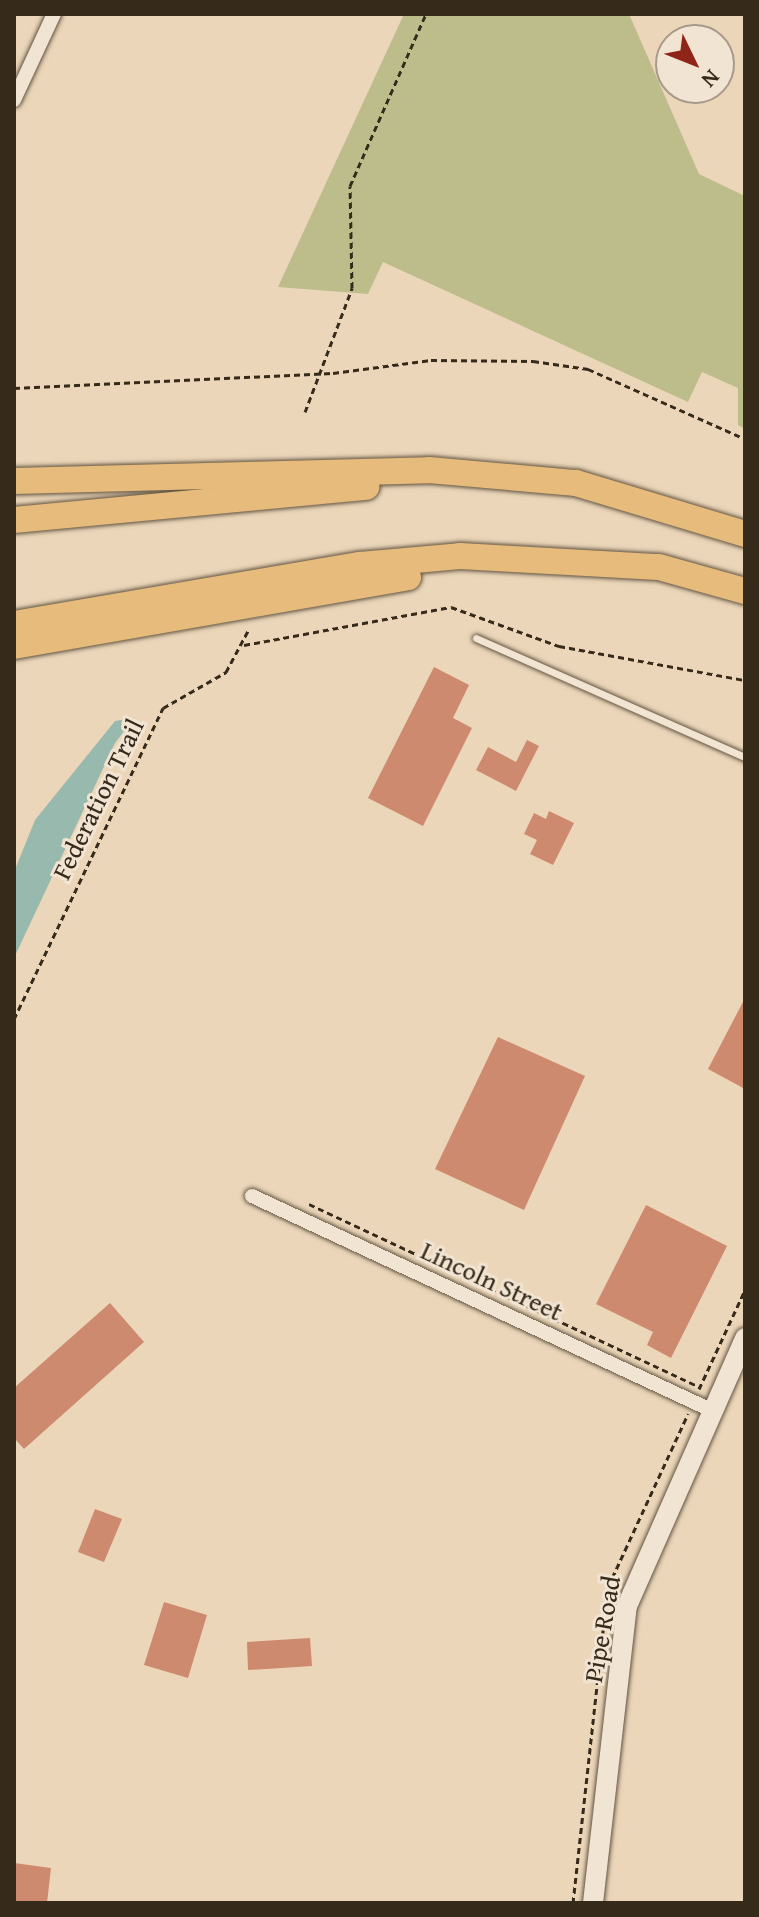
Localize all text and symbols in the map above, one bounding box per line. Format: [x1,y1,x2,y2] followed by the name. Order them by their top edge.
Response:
[655,24,735,104] north arrow
[694,63,728,95] text: N
[46,714,150,884] street label: Federation Trail
[416,1235,568,1327] street label: Lincoln Street
[577,1573,627,1685] street label: Pipe Road

